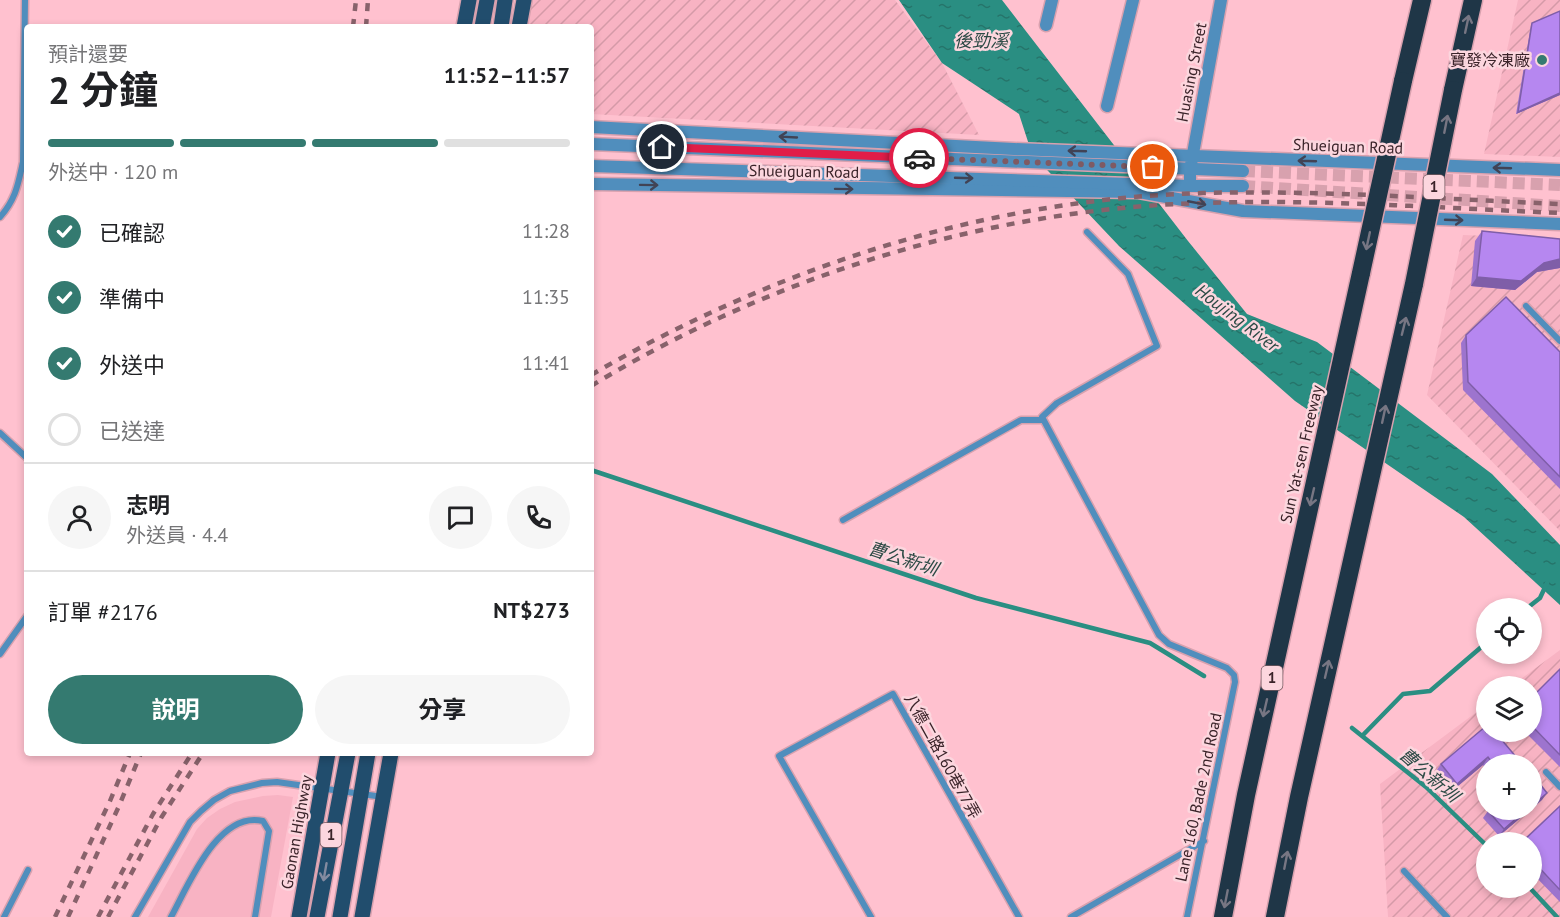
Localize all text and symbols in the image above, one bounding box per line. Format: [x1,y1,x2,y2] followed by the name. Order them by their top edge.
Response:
[1462,15,1474,34] one-way arrow
[1172,20,1211,123] street label: Huasing Street
[954,29,1011,52] water label: 後勁溪
[48,41,128,67] text: 預計還要
[1450,50,1530,70] place label: 寶發冷凍廠
[1535,53,1549,67] marker: 寶發冷凍廠
[444,61,570,89] text: 11:52–11:57
[48,64,158,115] text: 2 分鐘
[1441,115,1452,134] one-way arrow
[636,121,687,172] pin
[889,128,949,188] courier
[645,130,678,163] icon: home
[779,131,799,142] one-way arrow
[1293,134,1403,158] street label: Shueiguan Road
[1127,141,1178,192] pin
[903,142,936,175] icon: car
[1067,145,1087,157] one-way arrow
[1136,150,1169,183] icon: bag
[1297,156,1317,167] one-way arrow
[48,159,178,185] text: 外送中 · 120 m
[749,160,859,182] street label: Shueiguan Road
[1492,163,1512,174] one-way arrow
[954,173,974,184] one-way arrow
[1424,175,1444,199] road number: 1
[639,180,659,191] one-way arrow
[834,183,854,194] one-way arrow
[1186,198,1206,209] one-way arrow
[1443,214,1463,225] one-way arrow
[48,215,81,248] icon: check
[522,218,570,244] text: 11:28
[99,219,165,247] text: 已確認
[1362,231,1374,250] one-way arrow
[1191,279,1284,357] water label: Houjing River
[48,281,81,314] icon: check
[522,284,570,310] text: 11:35
[99,285,165,313] text: 準備中
[1399,317,1410,337] one-way arrow
[48,347,81,380] icon: check
[522,350,570,376] text: 11:41
[99,351,165,379] text: 外送中
[1275,383,1327,525] street label: Sun Yat-sen Freeway
[1379,405,1390,425] one-way arrow
[99,417,165,445] text: 已送達
[48,486,111,549] button: person
[429,486,492,549] button: chat
[507,486,570,549] button: phone
[1305,488,1317,507] one-way arrow
[126,491,170,519] text: 志明
[126,522,228,548] text: 外送員 · 4.4
[865,536,944,582] water label: 曹公新圳
[493,596,570,624] text: NT$273
[48,598,158,626] text: 訂單 #2176
[1476,598,1542,898] map controls
[1476,598,1542,664] button: locate
[1322,660,1334,679] one-way arrow
[1262,666,1282,690] road number: 1
[48,675,303,744] button: 說明
[315,675,570,744] button: 分享
[1476,676,1542,742] button: layers
[900,690,986,822] street label: 八德二路160巷77弄
[1259,698,1270,717] one-way arrow
[1170,711,1226,883] street label: Lane 160, Bade 2nd Road
[1395,742,1466,809] water label: 曹公新圳
[1476,754,1542,820] button: +
[276,773,316,891] street label: Gaonan Highway
[320,823,342,847] road number: 1
[1476,832,1542,898] button: −
[1281,850,1292,870] one-way arrow
[319,862,330,882] one-way arrow
[1220,889,1231,909] one-way arrow

